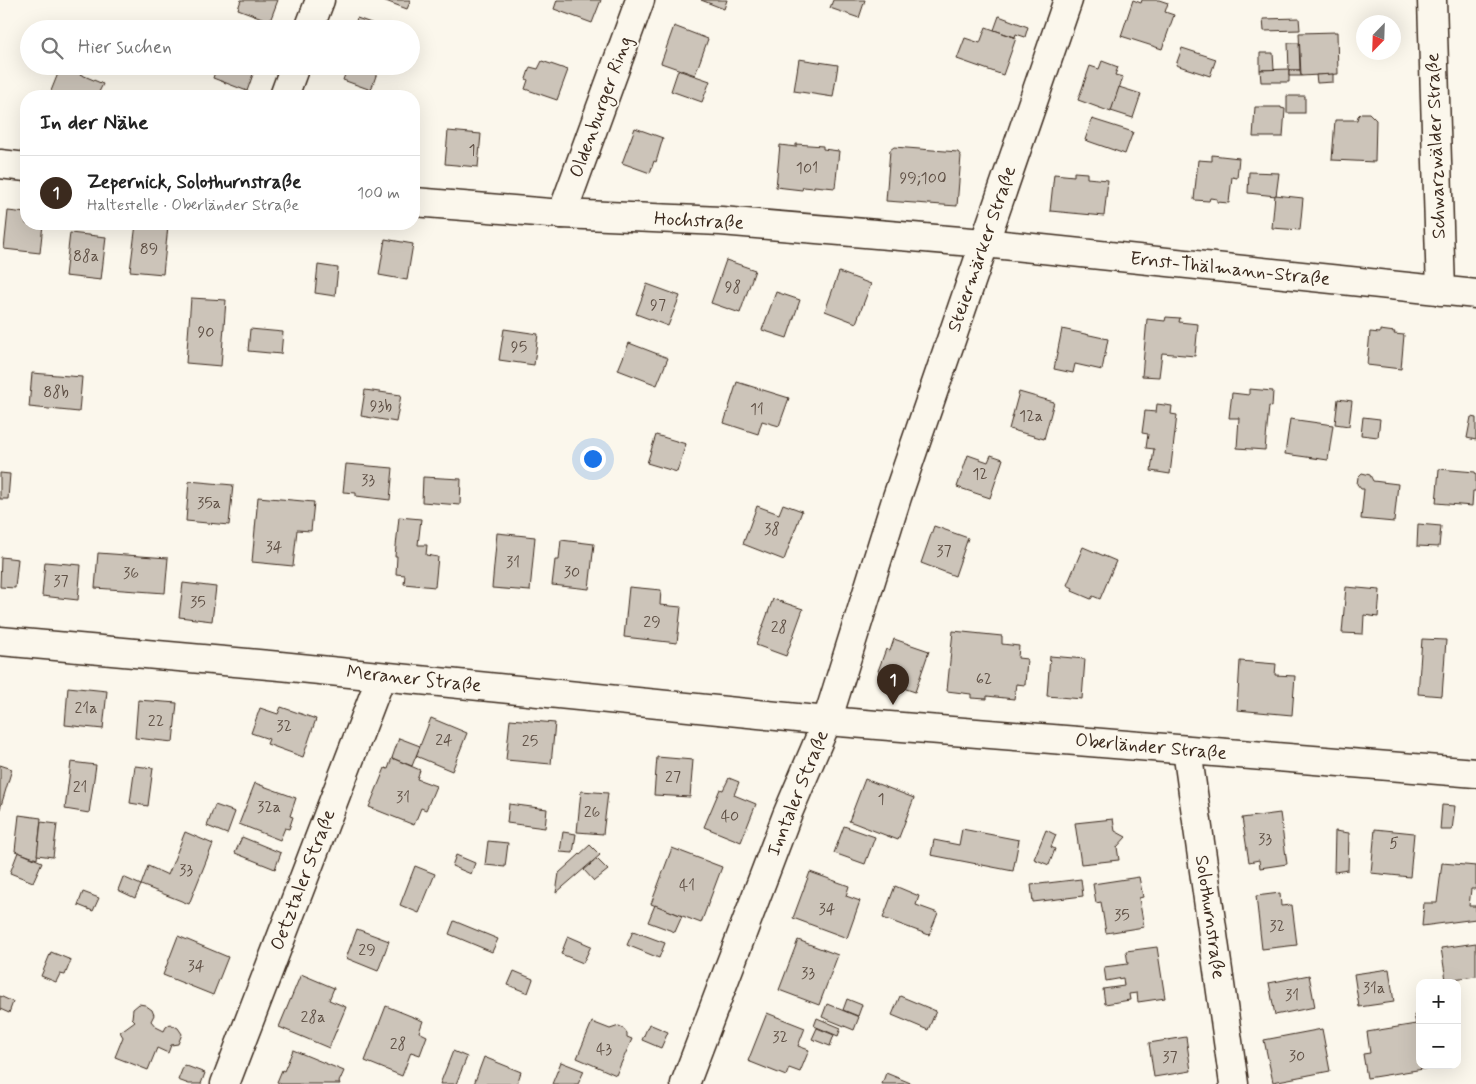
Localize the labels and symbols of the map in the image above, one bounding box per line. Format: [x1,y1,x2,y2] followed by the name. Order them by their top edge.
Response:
[1356,15,1401,60] north arrow
[564,33,640,182] street label: Oldenburger Ring
[1420,53,1452,239] street label: Schwarzwälder Straße
[468,140,476,161] house number: 1
[796,158,818,179] house number: 101
[942,163,1022,335] street label: Steiermärker Straße
[900,168,947,189] house number: 99;100
[653,206,745,236] street label: Hochstraße
[140,239,158,260] house number: 89
[73,246,99,267] house number: 88a
[1129,246,1331,292] street label: Ernst-Thälmann-Straße
[725,277,741,298] house number: 98
[650,295,666,316] house number: 97
[197,322,215,343] house number: 90
[511,337,527,358] house number: 95
[43,382,69,403] house number: 88b
[370,396,392,417] house number: 93b
[750,399,764,420] house number: 11
[1019,406,1043,427] house number: 12a
[580,446,606,472] your location
[972,464,988,485] house number: 12
[361,470,375,491] house number: 33
[197,493,221,514] house number: 35a
[764,519,780,540] house number: 38
[266,537,283,558] house number: 34
[936,541,952,562] house number: 37
[506,552,520,573] house number: 31
[564,562,580,583] house number: 30
[123,563,139,584] house number: 36
[53,571,69,592] house number: 37
[190,592,206,613] house number: 35
[643,612,661,633] house number: 29
[771,617,787,638] house number: 28
[345,659,483,699] street label: Meraner Straße
[877,664,909,705] pin: 1
[976,669,992,690] house number: 62
[75,698,97,719] house number: 21a
[148,711,164,732] house number: 22
[276,716,292,737] house number: 32
[761,726,835,860] street label: Inntaler Straße
[1074,728,1228,766] street label: Oberländer Straße
[435,730,453,751] house number: 24
[522,731,538,752] house number: 25
[665,767,681,788] house number: 27
[73,777,87,798] house number: 21
[396,787,410,808] house number: 31
[877,789,885,810] house number: 1
[257,797,281,818] house number: 32a
[584,802,600,823] house number: 26
[265,806,341,954] street label: Oetztaler Straße
[721,806,739,827] house number: 40
[1258,829,1272,850] house number: 33
[1389,833,1399,854] house number: 5
[1189,853,1231,981] street label: Solothurnstraße
[179,860,193,881] house number: 33
[679,875,695,896] house number: 41
[819,899,836,920] house number: 34
[1114,905,1130,926] house number: 35
[1269,916,1285,937] house number: 32
[358,940,376,961] house number: 29
[188,956,205,977] house number: 34
[801,963,815,984] house number: 33
[1363,978,1385,999] house number: 31a
[1285,985,1299,1006] house number: 31
[301,1007,325,1028] house number: 28a
[772,1027,788,1048] house number: 32
[390,1034,406,1055] house number: 28
[596,1039,612,1060] house number: 43
[1289,1046,1305,1067] house number: 30
[1162,1047,1178,1068] house number: 37

